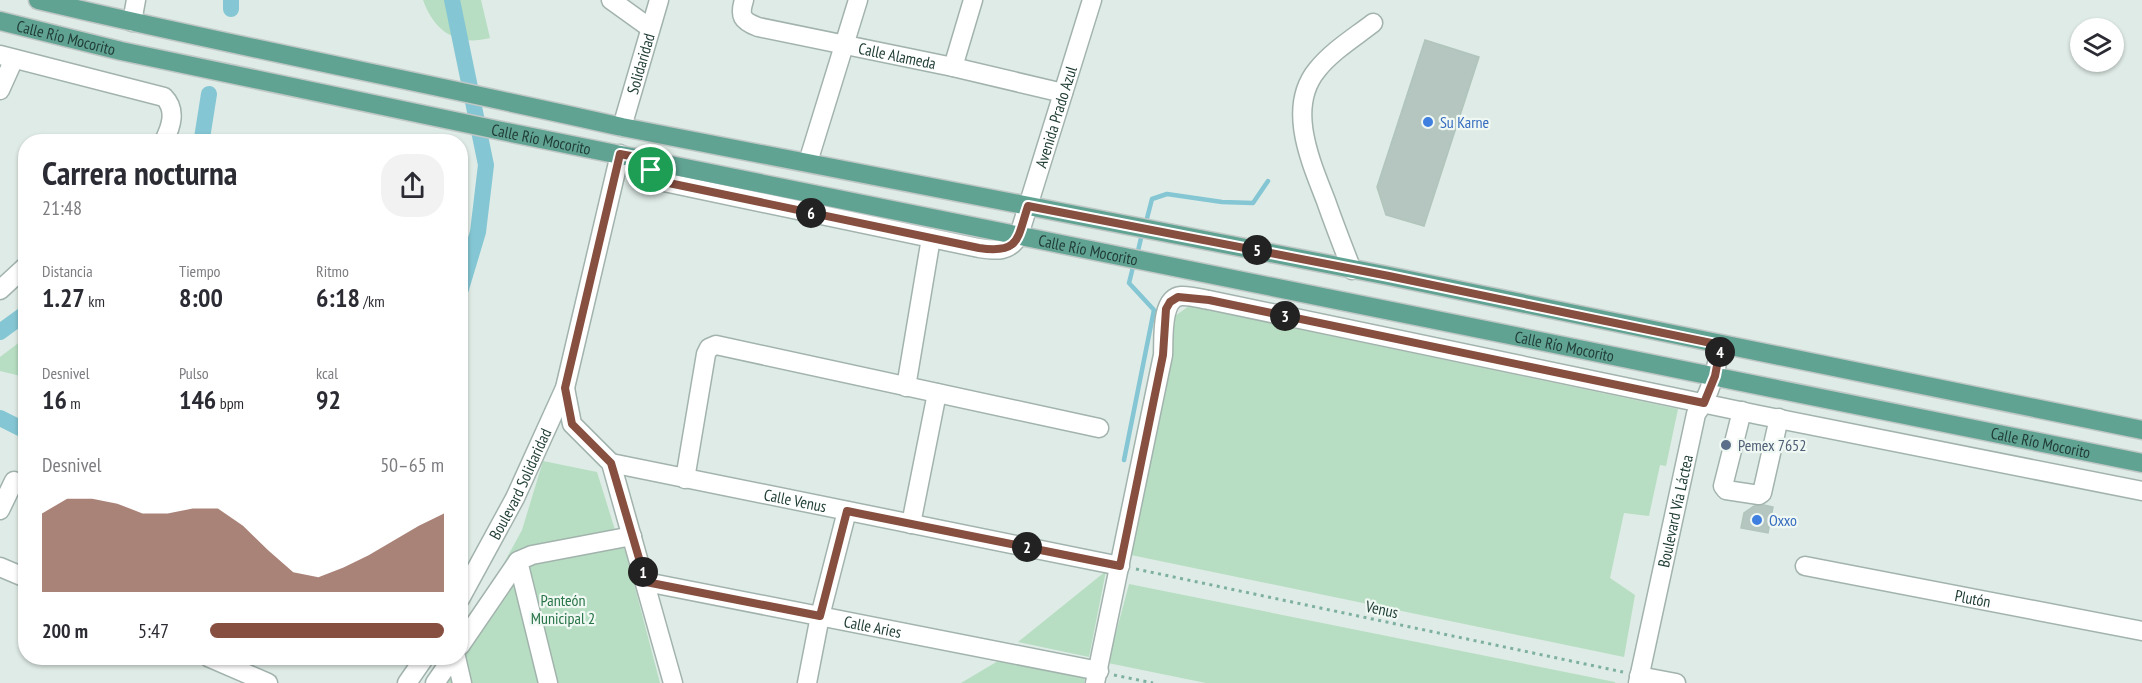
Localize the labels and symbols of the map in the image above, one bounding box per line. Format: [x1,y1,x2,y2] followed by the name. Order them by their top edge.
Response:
[15,15,118,59] street label: Calle Río Mocorito
[622,31,659,96] street label: Solidaridad
[857,38,938,73] street label: Calle Alameda
[1031,63,1081,170] street label: Avenida Prado Azul
[1440,112,1489,132] place label: Su Karne
[1421,115,1435,129] marker: Su Karne
[490,119,593,159] street label: Calle Río Mocorito
[625,144,676,195] pin
[796,198,826,228] pin: 6
[1037,230,1140,270] street label: Calle Río Mocorito
[1242,235,1272,265] pin: 5
[1270,301,1300,331] pin: 3
[1513,326,1616,366] street label: Calle Río Mocorito
[1705,337,1735,367] pin: 4
[1989,423,2092,462] street label: Calle Río Mocorito
[484,425,555,543] street label: Boulevard Solidaridad
[1738,435,1807,455] place label: Pemex 7652
[1719,438,1733,452] marker: Pemex 7652
[1653,453,1697,569] street label: Boulevard Vía Láctea
[762,484,828,516] street label: Calle Venus
[1769,510,1797,530] place label: Oxxo
[1750,513,1764,527] marker: Oxxo
[1012,532,1042,562] pin: 2
[628,557,658,587] pin: 1
[1953,585,1993,612] street label: Plutón
[531,590,595,628] park label: Panteón Municipal 2
[1363,596,1400,622] street label: Venus
[842,611,903,642] street label: Calle Aries

